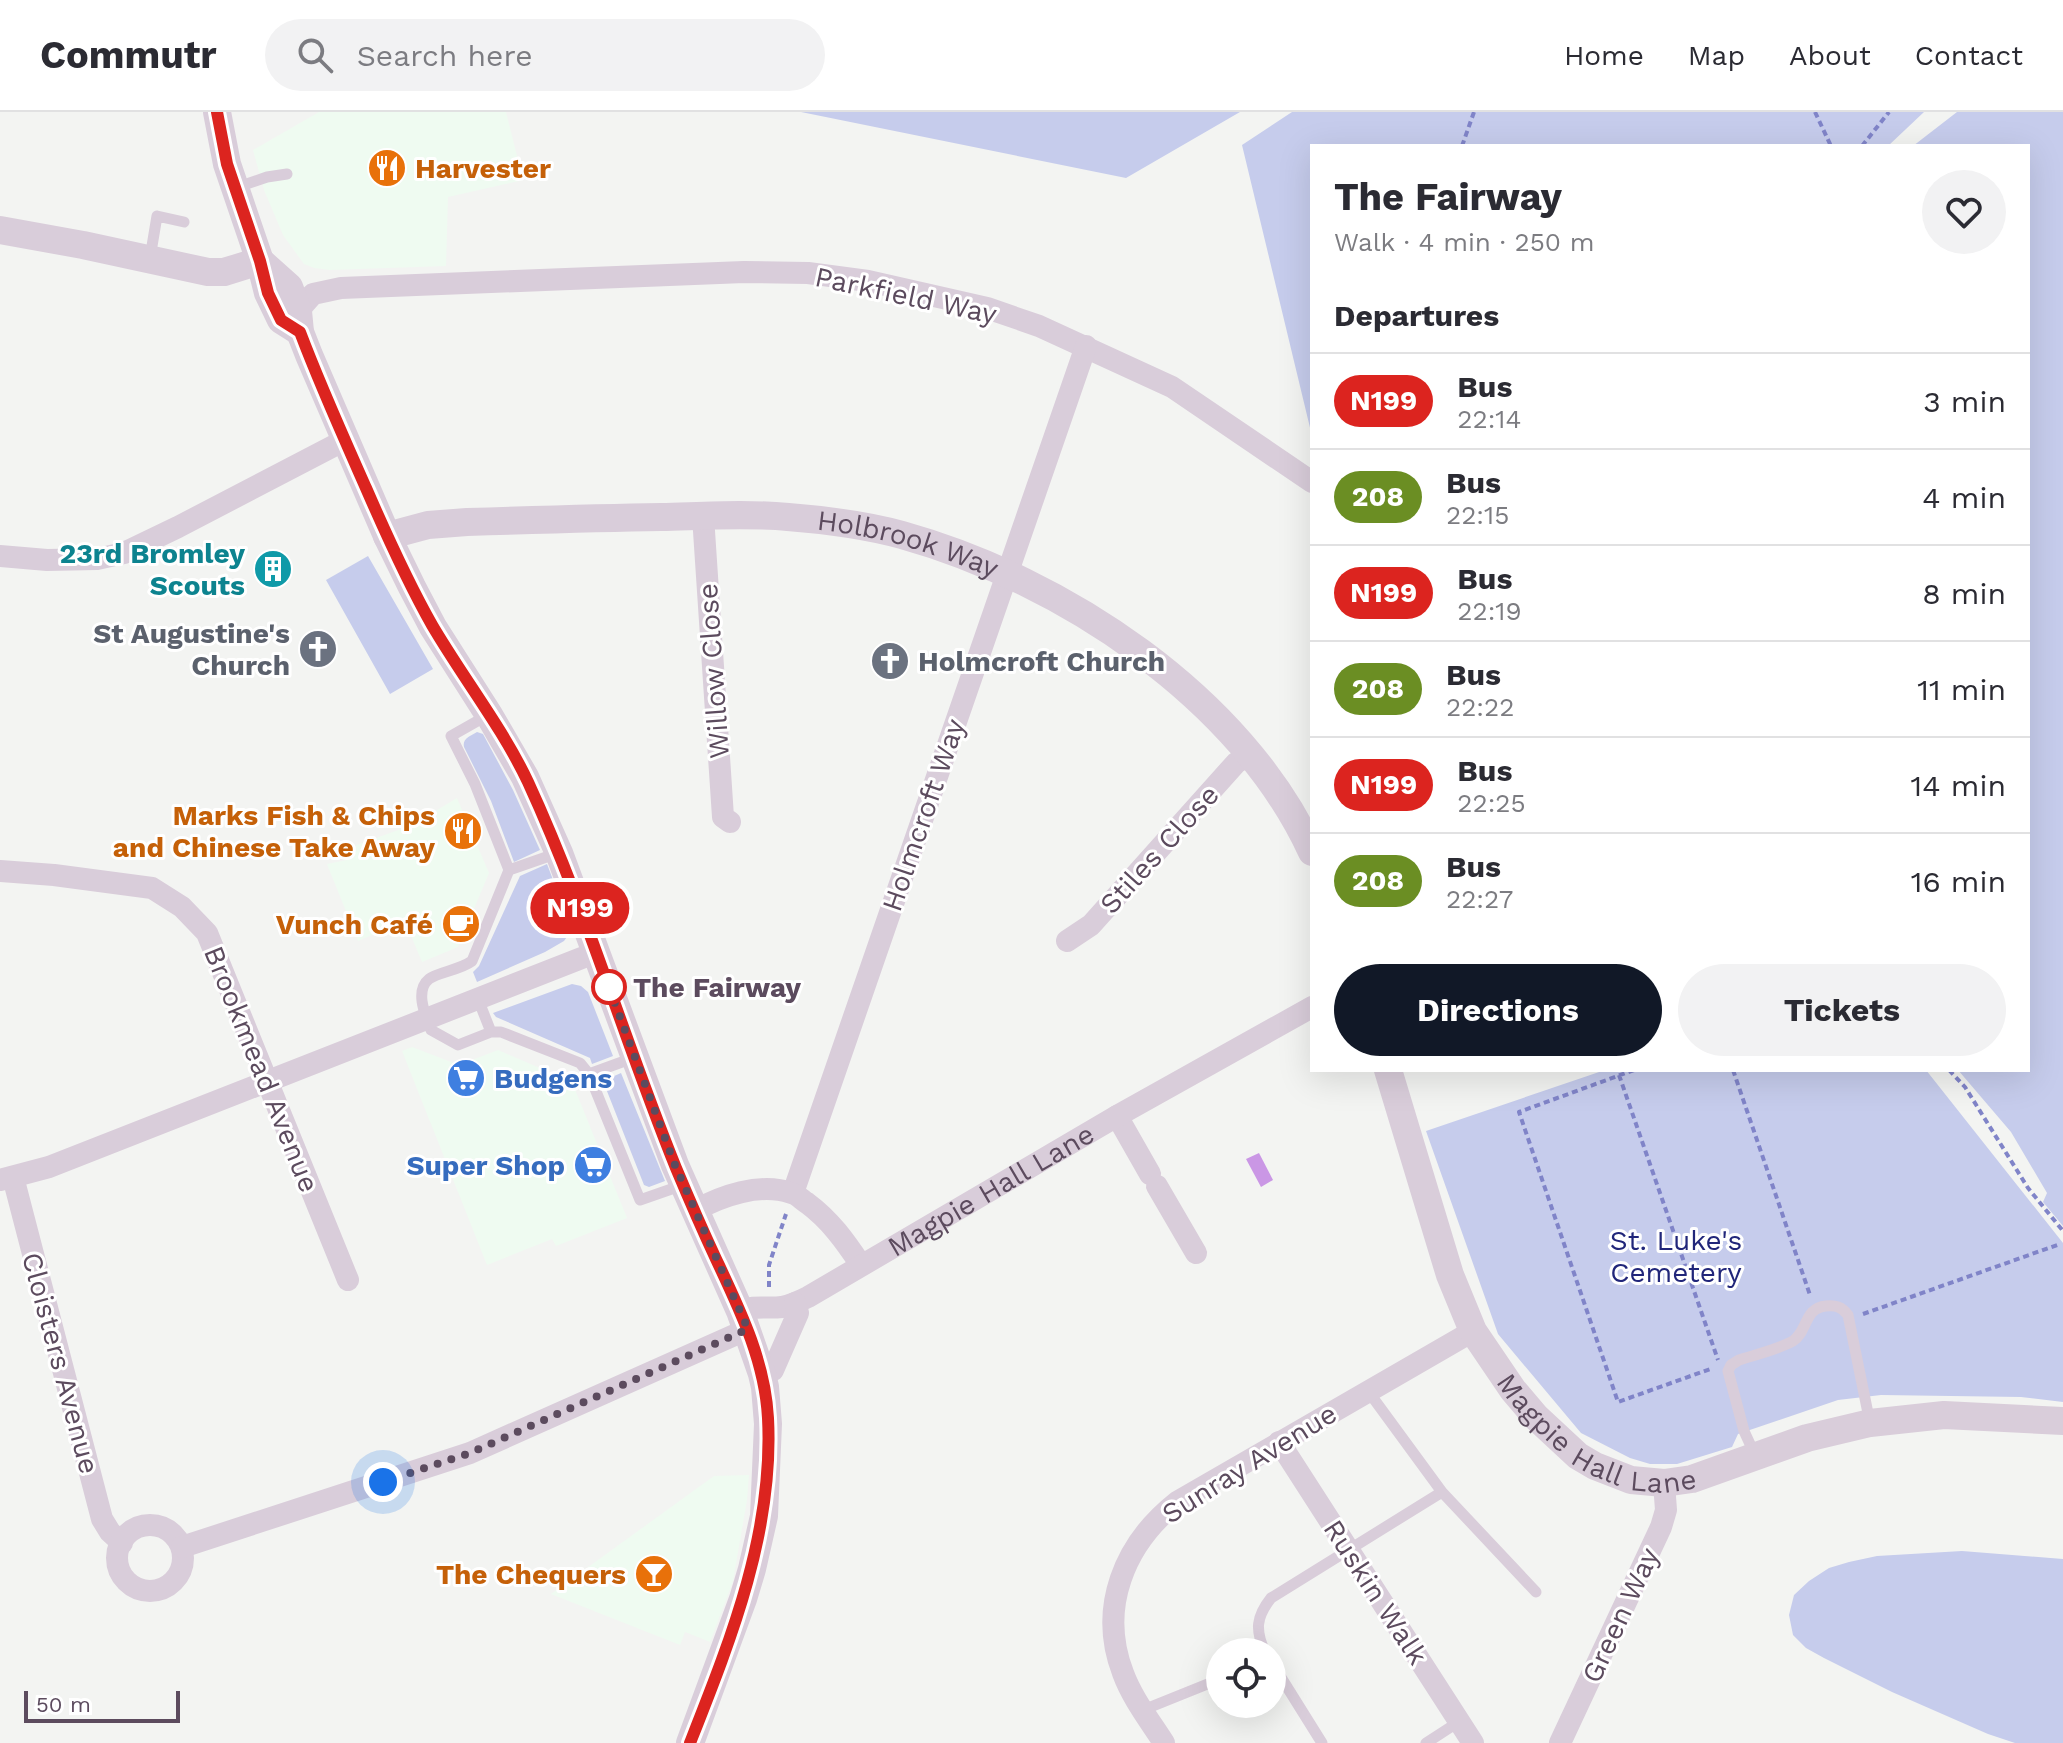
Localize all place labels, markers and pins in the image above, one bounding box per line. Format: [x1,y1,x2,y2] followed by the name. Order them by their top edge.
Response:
[366,147,408,189] restaurant icon: Harvester
[415,152,551,185] place label: Harvester
[60,537,245,602] place label: 23rd Bromley Scouts
[252,548,294,590] building icon: 23rd Bromley Scouts
[93,617,290,682] place label: St Augustine's Church
[297,628,339,670] church icon: St Augustine's Church
[869,640,911,682] church icon: Holmcroft Church
[918,645,1165,678] place label: Holmcroft Church
[113,799,435,864] place label: Marks Fish & Chips and Chinese Take Away
[442,810,484,852] restaurant icon: Marks Fish & Chips and Chinese Take Away
[440,903,482,945] cafe icon: Vunch Café
[276,908,433,941] place label: Vunch Café
[592,970,626,1004] marker: The Fairway
[633,971,801,1004] place label: The Fairway
[445,1057,487,1099] supermarket icon: Budgens
[494,1062,612,1095] place label: Budgens
[572,1144,614,1186] supermarket icon: Super Shop
[407,1149,565,1182] place label: Super Shop
[633,1553,675,1595] bar icon: The Chequers
[436,1558,626,1591] place label: The Chequers

